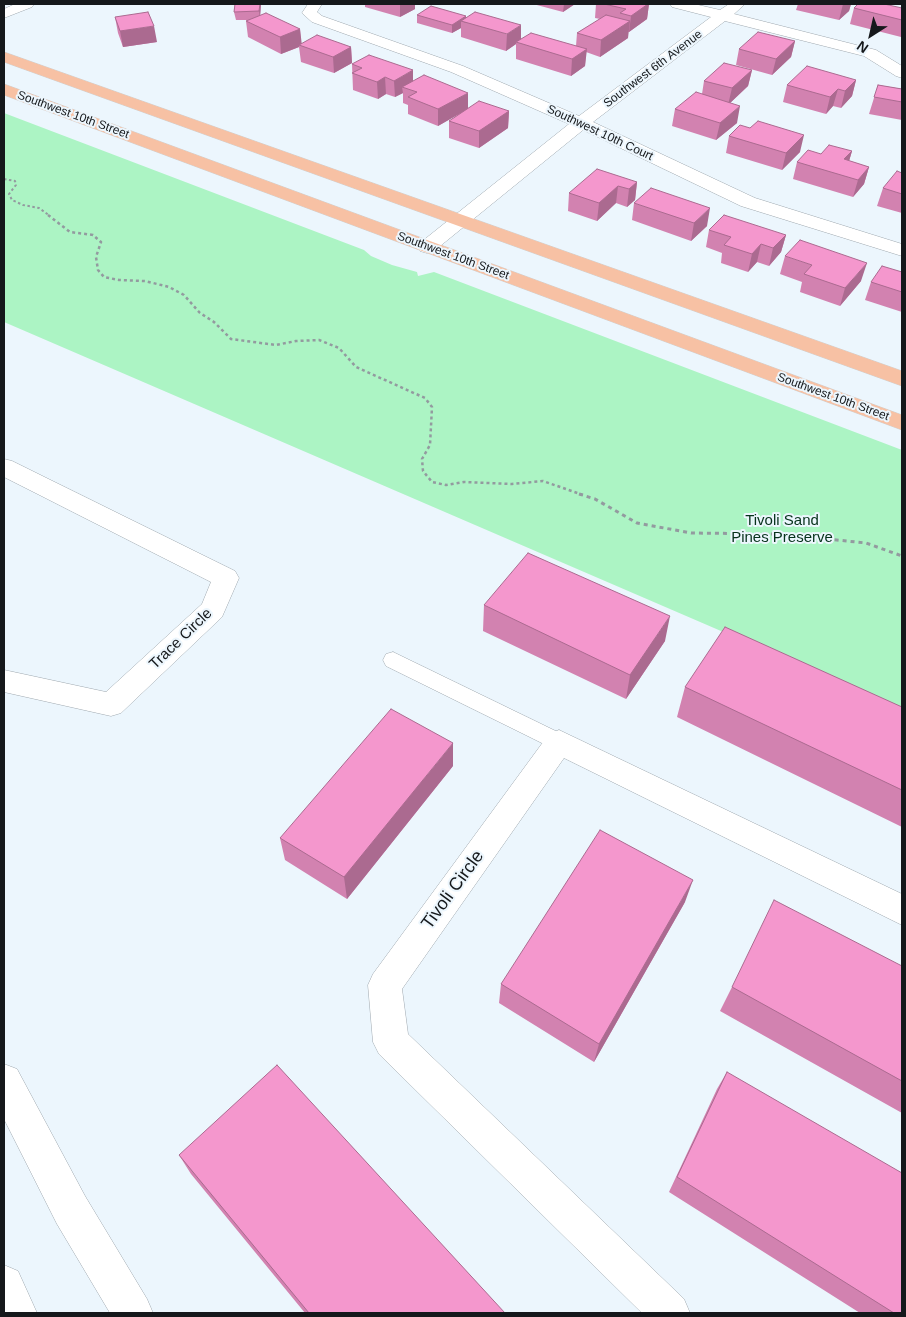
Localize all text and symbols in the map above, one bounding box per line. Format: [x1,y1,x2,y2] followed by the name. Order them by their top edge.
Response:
[846,10,896,60] north arrow
[601,27,705,111] street label: Southwest 6th Avenue
[854,38,871,57] text: N
[15,88,131,142] street label: Southwest 10th Street
[545,102,655,164] street label: Southwest 10th Court
[395,229,511,283] street label: Southwest 10th Street
[775,370,891,424] street label: Southwest 10th Street
[731,512,833,547] park label: Tivoli Sand Pines Preserve
[146,605,216,673] street label: Trace Circle
[417,846,489,934] street label: Tivoli Circle

